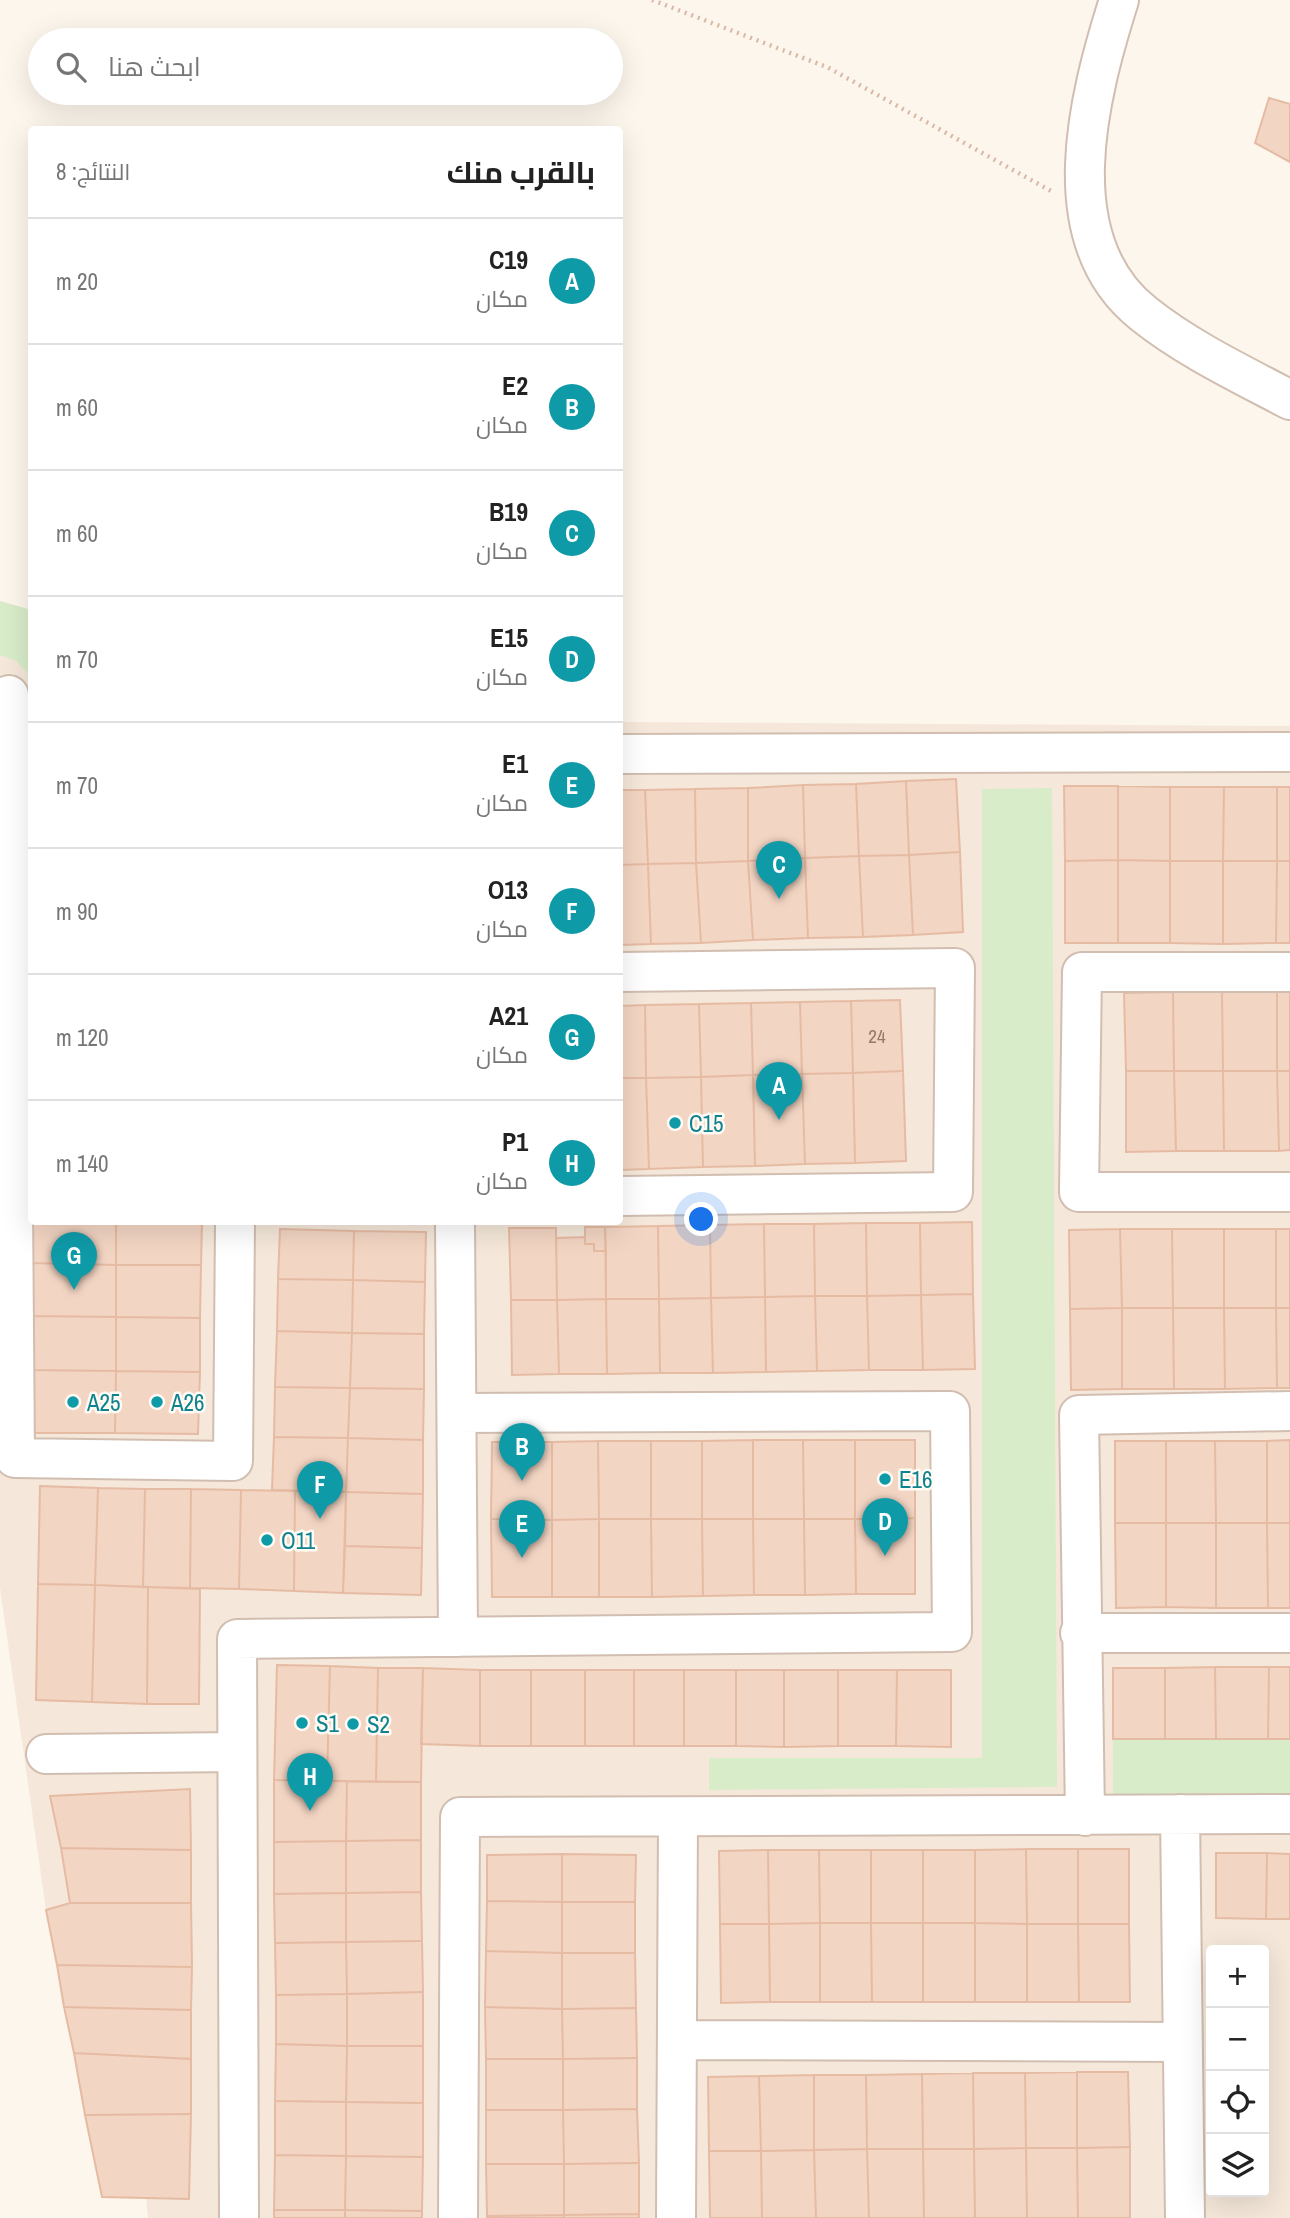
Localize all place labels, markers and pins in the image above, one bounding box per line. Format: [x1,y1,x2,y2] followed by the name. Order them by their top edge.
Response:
[756,841,802,899] pin: C
[756,1062,802,1120] pin: A
[689,1108,724,1139] place label: C15
[667,1115,683,1131] marker: C15
[51,1232,97,1290] pin: G
[86,1387,121,1418] place label: A25
[170,1387,205,1418] place label: A26
[65,1394,81,1410] marker: A25
[149,1394,165,1410] marker: A26
[499,1423,545,1481] pin: B
[297,1461,343,1519] pin: F
[899,1464,933,1495] place label: E16
[877,1471,893,1487] marker: E16
[862,1498,908,1556] pin: D
[499,1500,545,1558] pin: E
[281,1525,316,1556] place label: O11
[259,1532,275,1548] marker: O11
[316,1708,340,1739] place label: S1
[367,1709,390,1740] place label: S2
[294,1715,310,1731] marker: S1
[345,1716,361,1732] marker: S2
[287,1753,333,1811] pin: H

